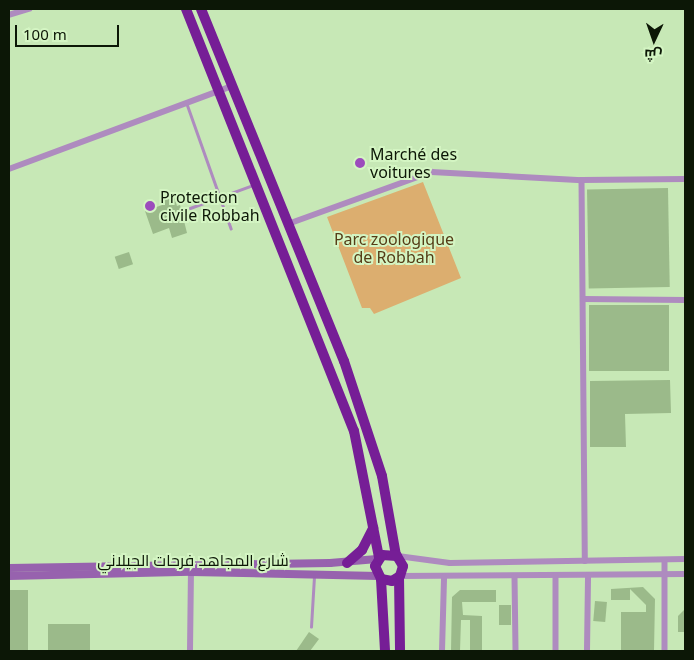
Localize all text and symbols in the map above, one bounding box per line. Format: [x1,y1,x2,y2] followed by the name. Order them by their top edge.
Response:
[18,15,121,47] scale bar
[629,15,679,65] north arrow
[23,24,67,44] text: 100 m
[644,46,663,65] text: ش
[370,144,457,182] place label: Marché des voitures
[354,157,366,169] marker: Marché des voitures
[160,187,260,225] place label: Protection civile Robbah
[144,200,156,212] marker: Protection civile Robbah
[334,229,454,267] park label: Parc zoologique de Robbah
[97,550,289,570] street label: شارع المجاهد فرحات الجيلاني

